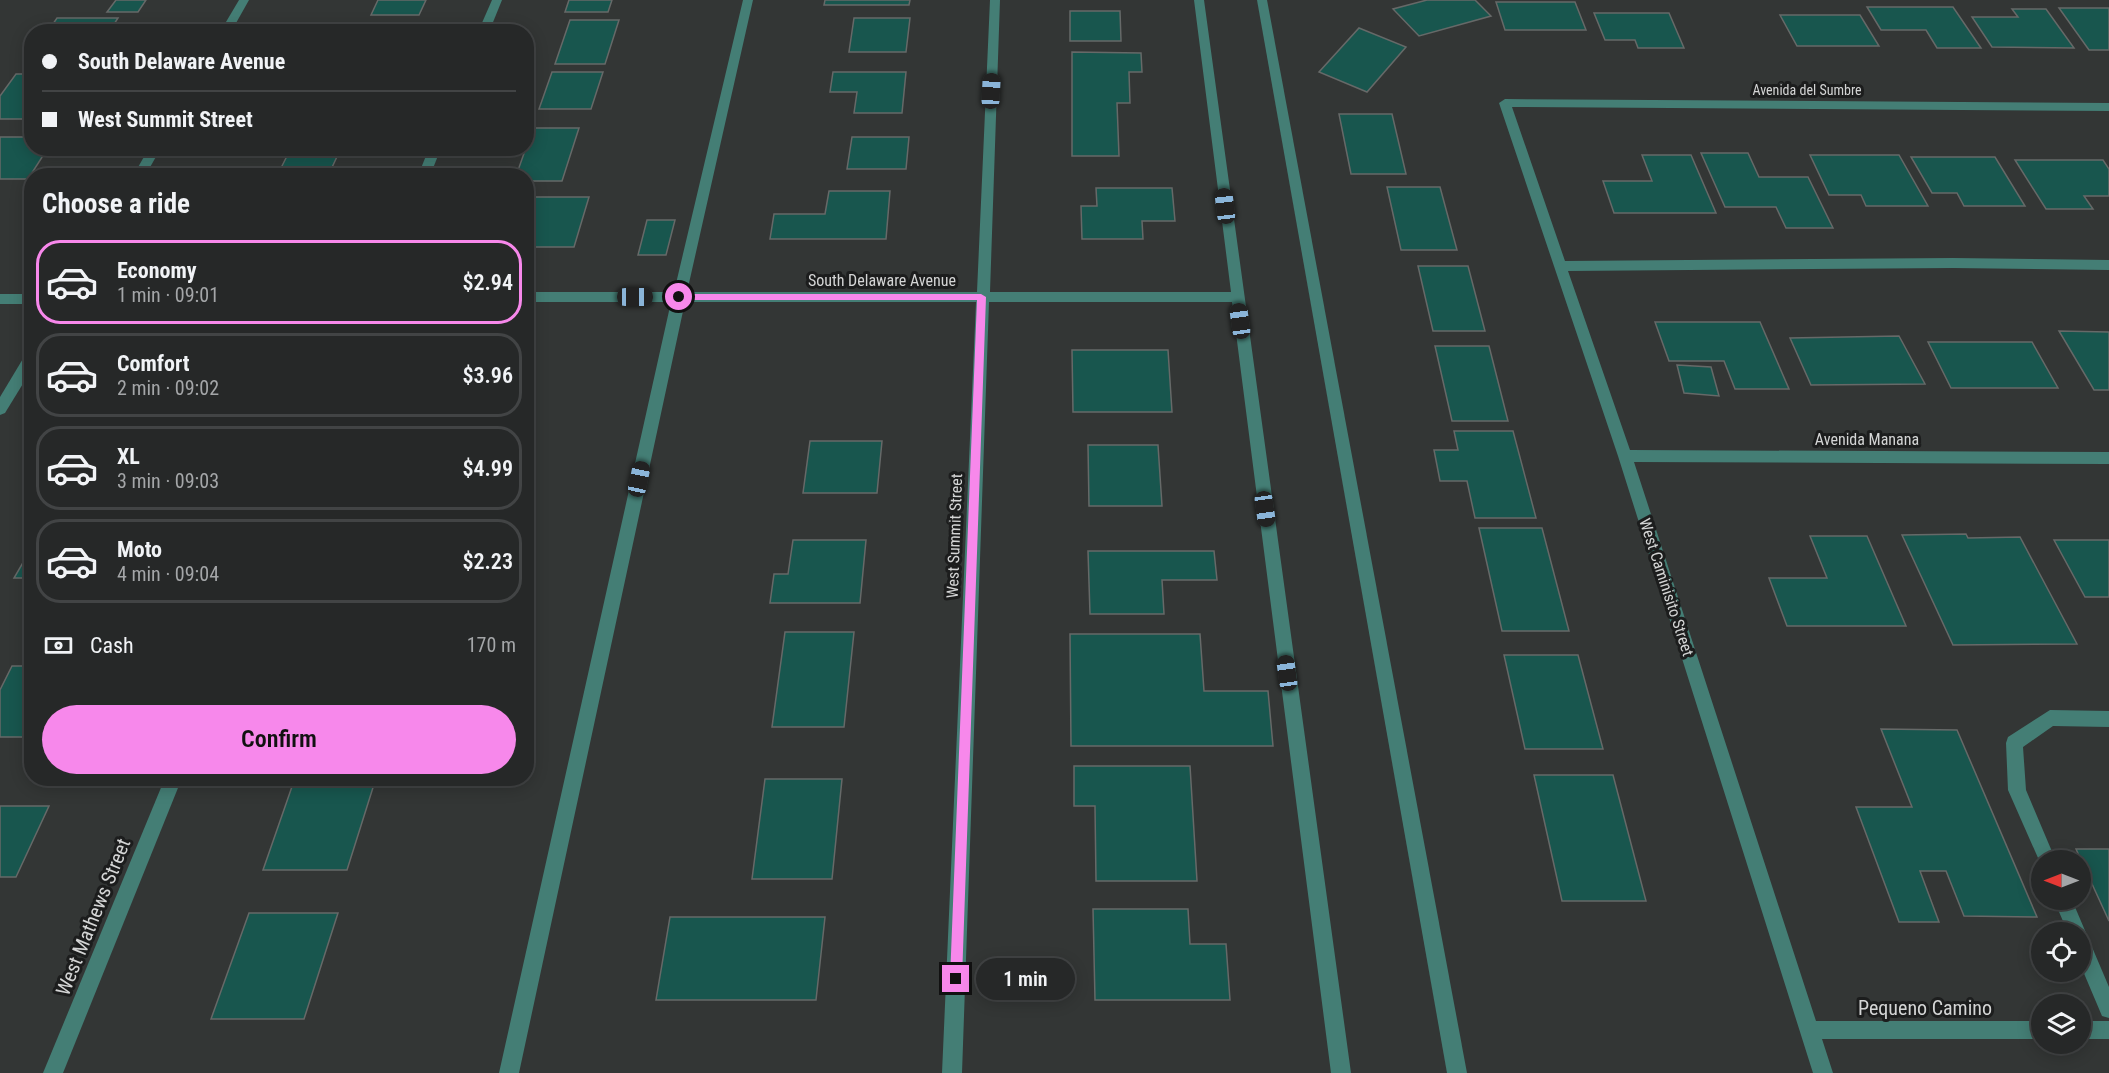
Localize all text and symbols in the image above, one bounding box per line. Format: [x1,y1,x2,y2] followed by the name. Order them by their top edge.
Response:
[78,49,285,74] text: South Delaware Avenue
[981,73,1001,109] car
[1752,82,1862,98] street label: Avenida del Sumbre
[78,107,253,132] text: West Summit Street
[1214,187,1236,225] car
[42,188,190,220] text: Choose a ride
[45,255,99,309] icon: car
[117,258,197,283] text: Economy
[462,270,513,295] text: $2.94
[808,271,956,290] street label: South Delaware Avenue
[117,283,219,307] text: 1 min · 09:01
[665,283,692,310] route start
[617,288,653,306] car
[1229,302,1251,340] car
[45,348,99,402] icon: car
[117,351,190,376] text: Comfort
[462,363,513,388] text: $3.96
[117,376,219,400] text: 2 min · 09:02
[1815,430,1919,449] street label: Avenida Manana
[45,441,99,495] icon: car
[117,444,140,469] text: XL
[462,456,513,481] text: $4.99
[626,460,652,498] car
[117,469,219,493] text: 3 min · 09:03
[943,473,966,599] street label: West Summit Street
[1254,490,1276,528] car
[1635,516,1698,659] street label: West Caminisito Street
[45,534,99,588] icon: car
[117,537,162,562] text: Moto
[462,549,513,574] text: $2.23
[117,562,219,586] text: 4 min · 09:04
[42,629,75,662] icon: cash
[90,633,134,658] text: Cash
[467,633,516,657] text: 170 m
[1276,654,1298,692] car
[42,705,516,774] button: Confirm
[51,835,135,999] street label: West Mathews Street
[2031,850,2091,910] north arrow
[2031,850,2091,1054] map controls
[2031,922,2091,982] button: locate
[977,958,1076,1000] callout: 1 min
[942,965,969,992] route end
[1003,967,1048,991] text: 1 min
[2031,994,2091,1054] button: layers
[1858,996,1992,1020] street label: Pequeno Camino

